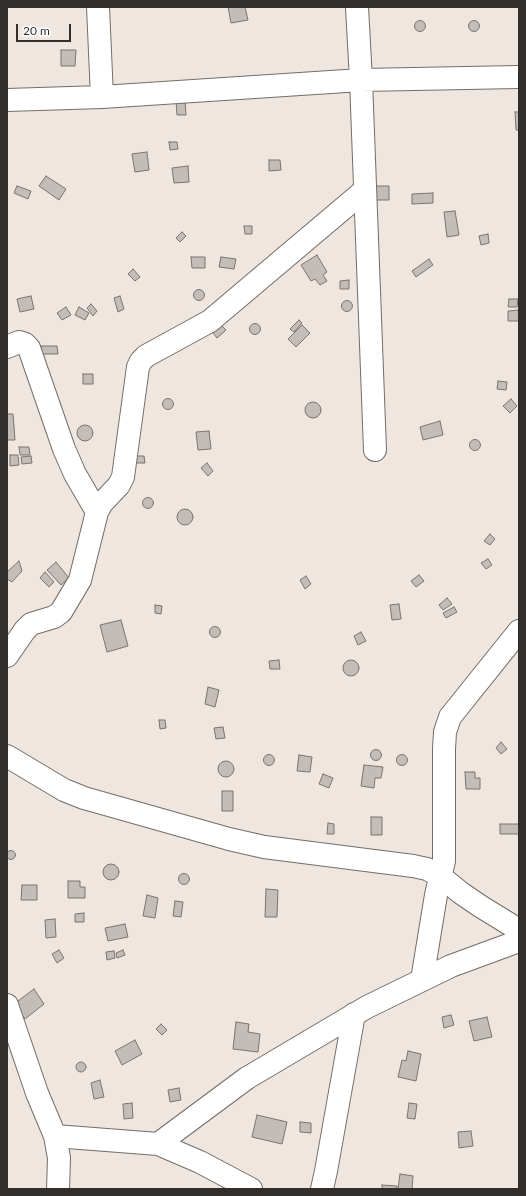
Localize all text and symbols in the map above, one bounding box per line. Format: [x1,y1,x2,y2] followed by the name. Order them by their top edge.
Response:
[18,16,73,42] scale bar
[23,23,50,38] text: 20 m

